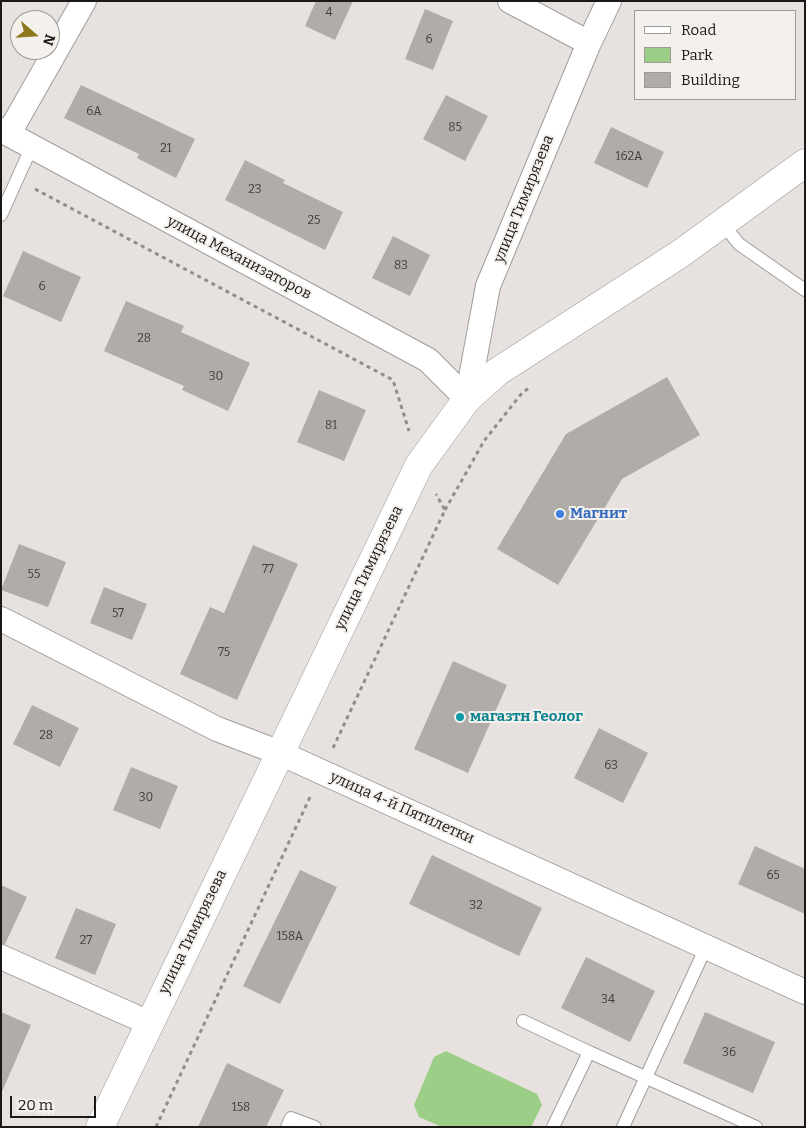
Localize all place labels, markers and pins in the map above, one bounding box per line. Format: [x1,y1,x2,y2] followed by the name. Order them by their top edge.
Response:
[570,505,627,523] place label: Магнит
[554,508,566,520] marker: Магнит
[470,708,583,726] place label: магазтн Геолог
[454,711,466,723] marker: магазтн Геолог

